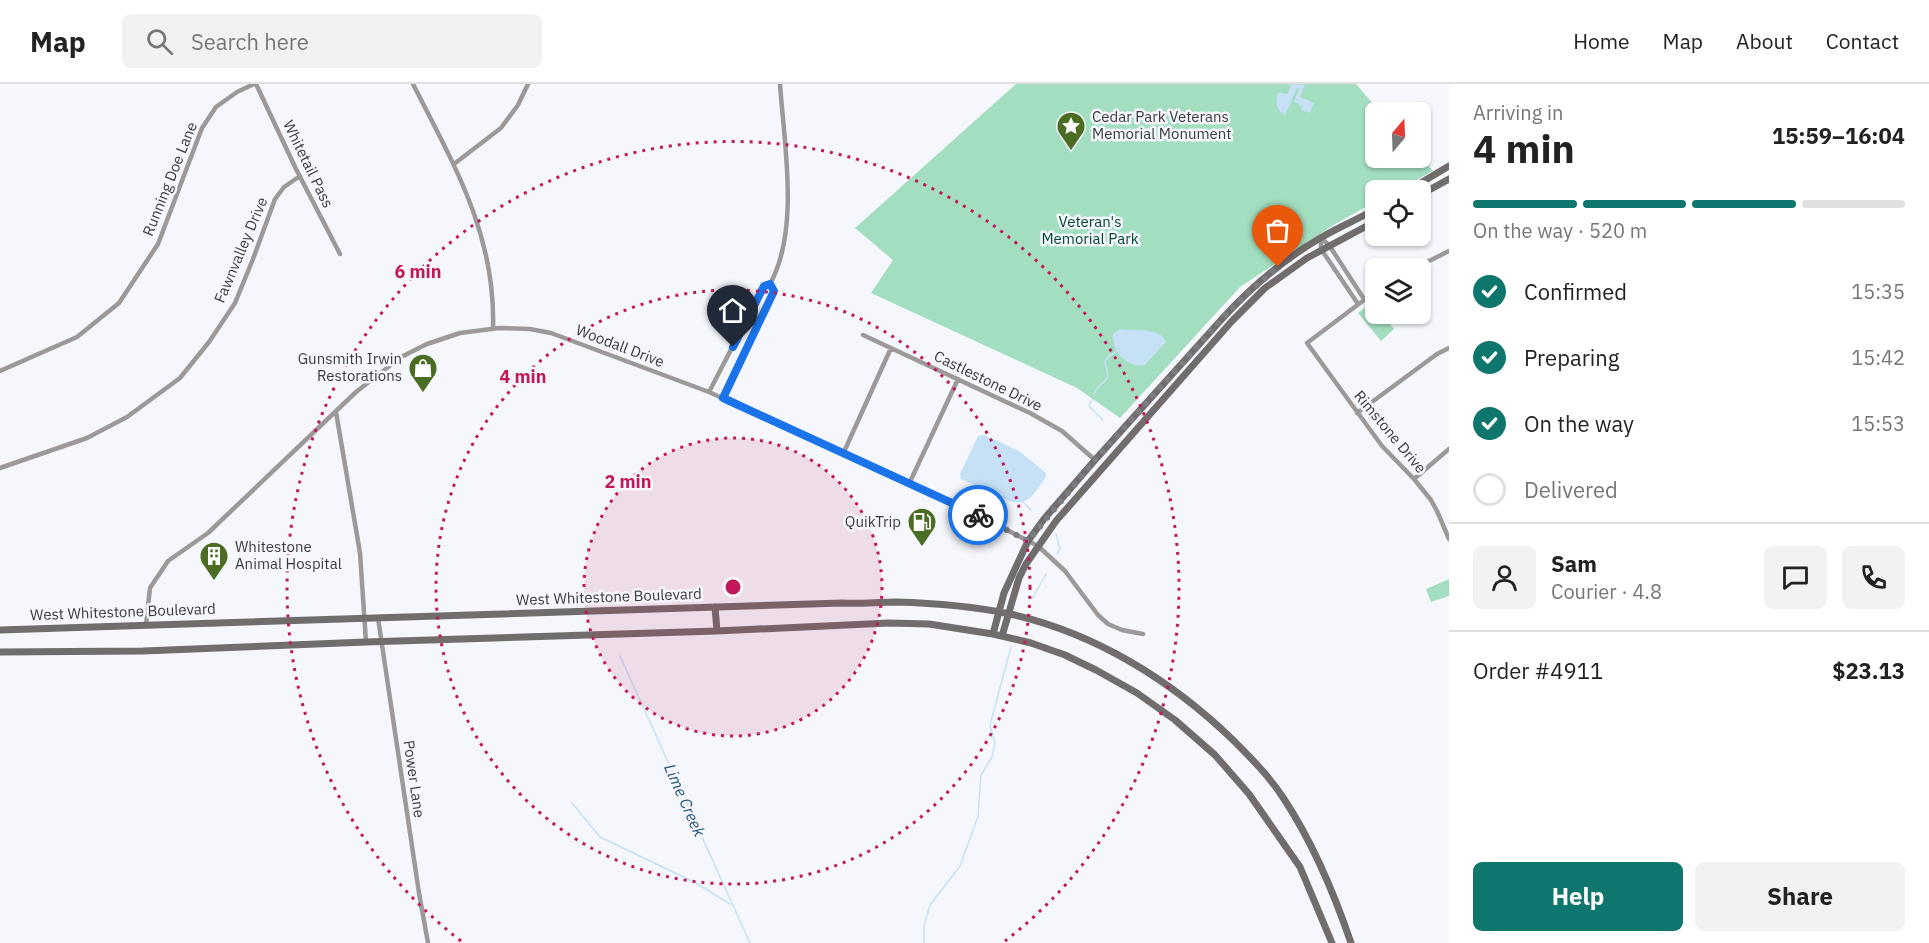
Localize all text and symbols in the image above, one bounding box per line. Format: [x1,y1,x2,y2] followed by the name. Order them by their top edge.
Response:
[122,14,542,68] search box
[30,23,86,60] text: Map
[143,25,176,58] icon: search
[191,27,309,56] text: Search here
[1573,27,1630,55] text: Home
[1663,27,1703,55] text: Map
[1736,27,1793,55] text: About
[1826,27,1899,55] text: Contact
[1473,99,1563,126] text: Arriving in
[1365,102,1431,168] north arrow
[1365,102,1431,324] map controls
[1092,107,1232,143] place label: Cedar Park Veterans Memorial Monument
[1055,110,1087,152] place icon: Cedar Park Veterans Memorial Monument
[279,117,338,211] street label: Whitetail Pass
[138,119,201,239] street label: Running Doe Lane
[1772,121,1905,150] text: 15:59–16:04
[1473,123,1575,174] text: 4 min
[1365,180,1431,246] button: locate
[210,194,271,306] street label: Fawnvalley Drive
[1252,205,1303,267] pin
[1041,212,1139,248] park label: Veteran's Memorial Park
[1261,214,1294,247] icon: bag
[1473,217,1647,244] text: On the way · 520 m
[1365,258,1431,324] button: layers
[394,260,442,283] text: 6 min
[1473,275,1506,308] icon: check
[1524,277,1627,306] text: Confirmed
[1851,278,1905,305] text: 15:35
[707,285,758,347] pin
[716,294,749,327] icon: home
[573,320,667,371] street label: Woodall Drive
[1473,341,1506,374] icon: check
[1524,343,1619,372] text: Preparing
[1851,344,1905,371] text: 15:42
[931,346,1045,415] street label: Castlestone Drive
[298,349,402,385] place label: Gunsmith Irwin Restorations
[407,352,439,394] shop icon: Gunsmith Irwin Restorations
[499,365,547,388] text: 4 min
[1350,386,1431,477] street label: Rimstone Drive
[1473,407,1506,440] icon: check
[1524,409,1634,438] text: On the way
[1851,410,1905,437] text: 15:53
[604,470,652,493] text: 2 min
[1524,475,1618,504] text: Delivered
[948,485,1008,545] courier
[962,499,995,532] icon: bike
[906,506,938,548] fuel station icon: QuikTrip
[845,512,901,531] place label: QuikTrip
[235,537,342,573] place label: Whitestone Animal Hospital
[198,540,230,582] building icon: Whitestone Animal Hospital
[1473,546,1536,609] button: person
[1764,546,1827,609] button: chat
[1842,546,1905,609] button: phone
[1551,549,1597,578] text: Sam
[723,577,743,597] centre of rings
[1551,578,1662,605] text: Courier · 4.8
[516,584,702,609] street label: West Whitestone Boulevard
[30,599,216,624] street label: West Whitestone Boulevard
[1473,656,1603,685] text: Order #4911
[1832,656,1905,685] text: $23.13
[400,739,429,819] street label: Power Lane
[660,760,710,840] water label: Lime Creek
[1473,862,1683,931] button: Help
[1695,862,1905,931] button: Share

